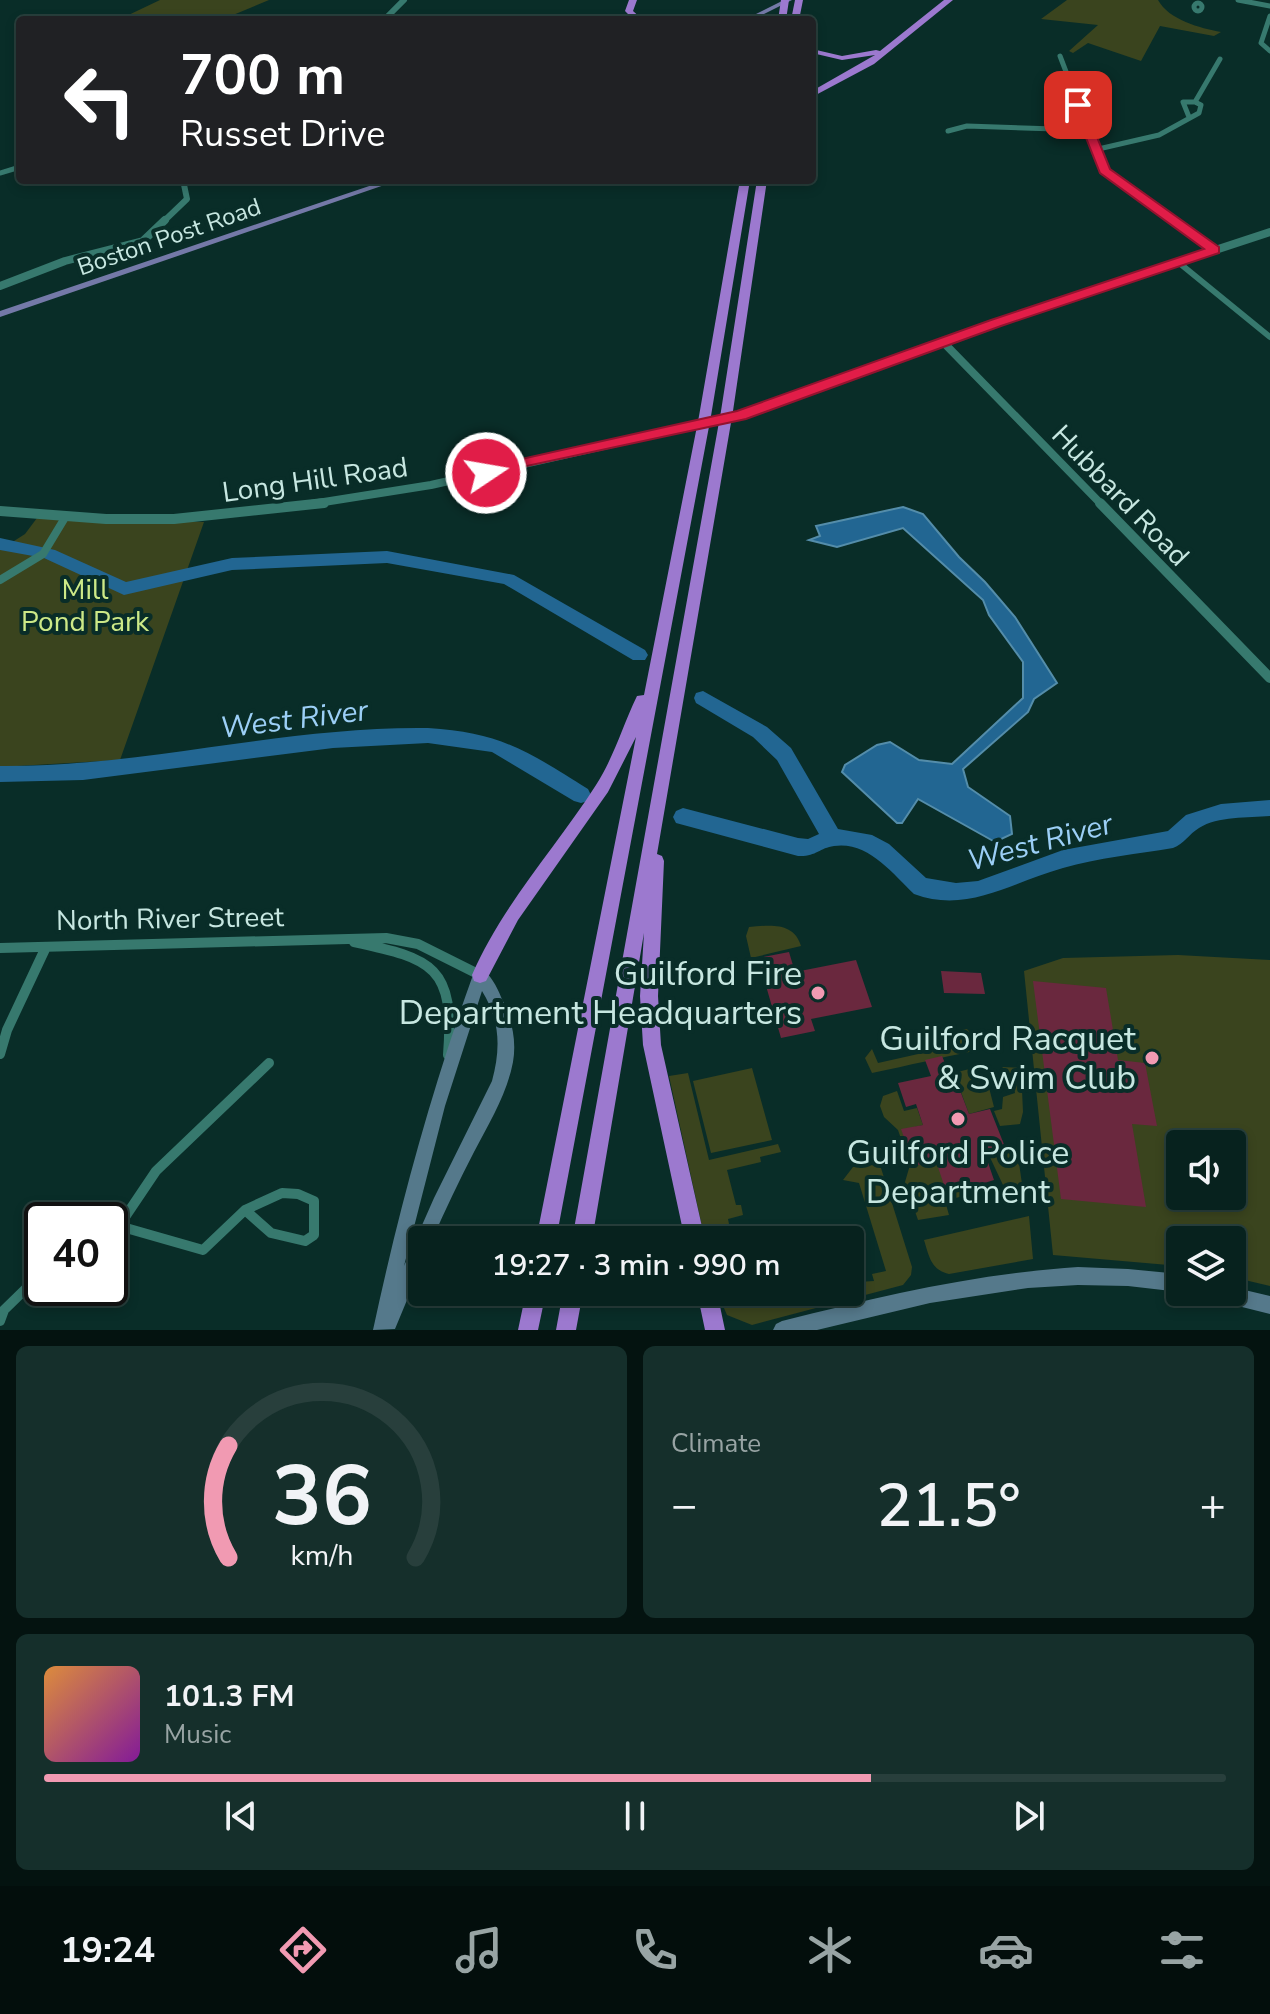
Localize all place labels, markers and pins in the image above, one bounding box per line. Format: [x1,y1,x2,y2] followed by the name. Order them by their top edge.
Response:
[1044,71,1112,139] pin
[399,951,802,1036] place label: Guilford Fire Department Headquarters
[809,984,827,1002] marker: Guilford Fire Department Headquarters
[879,1016,1137,1101] place label: Guilford Racquet & Swim Club
[1143,1049,1161,1067] marker: Guilford Racquet & Swim Club
[949,1110,967,1128] marker: Guilford Police Department
[847,1130,1069,1215] place label: Guilford Police Department

